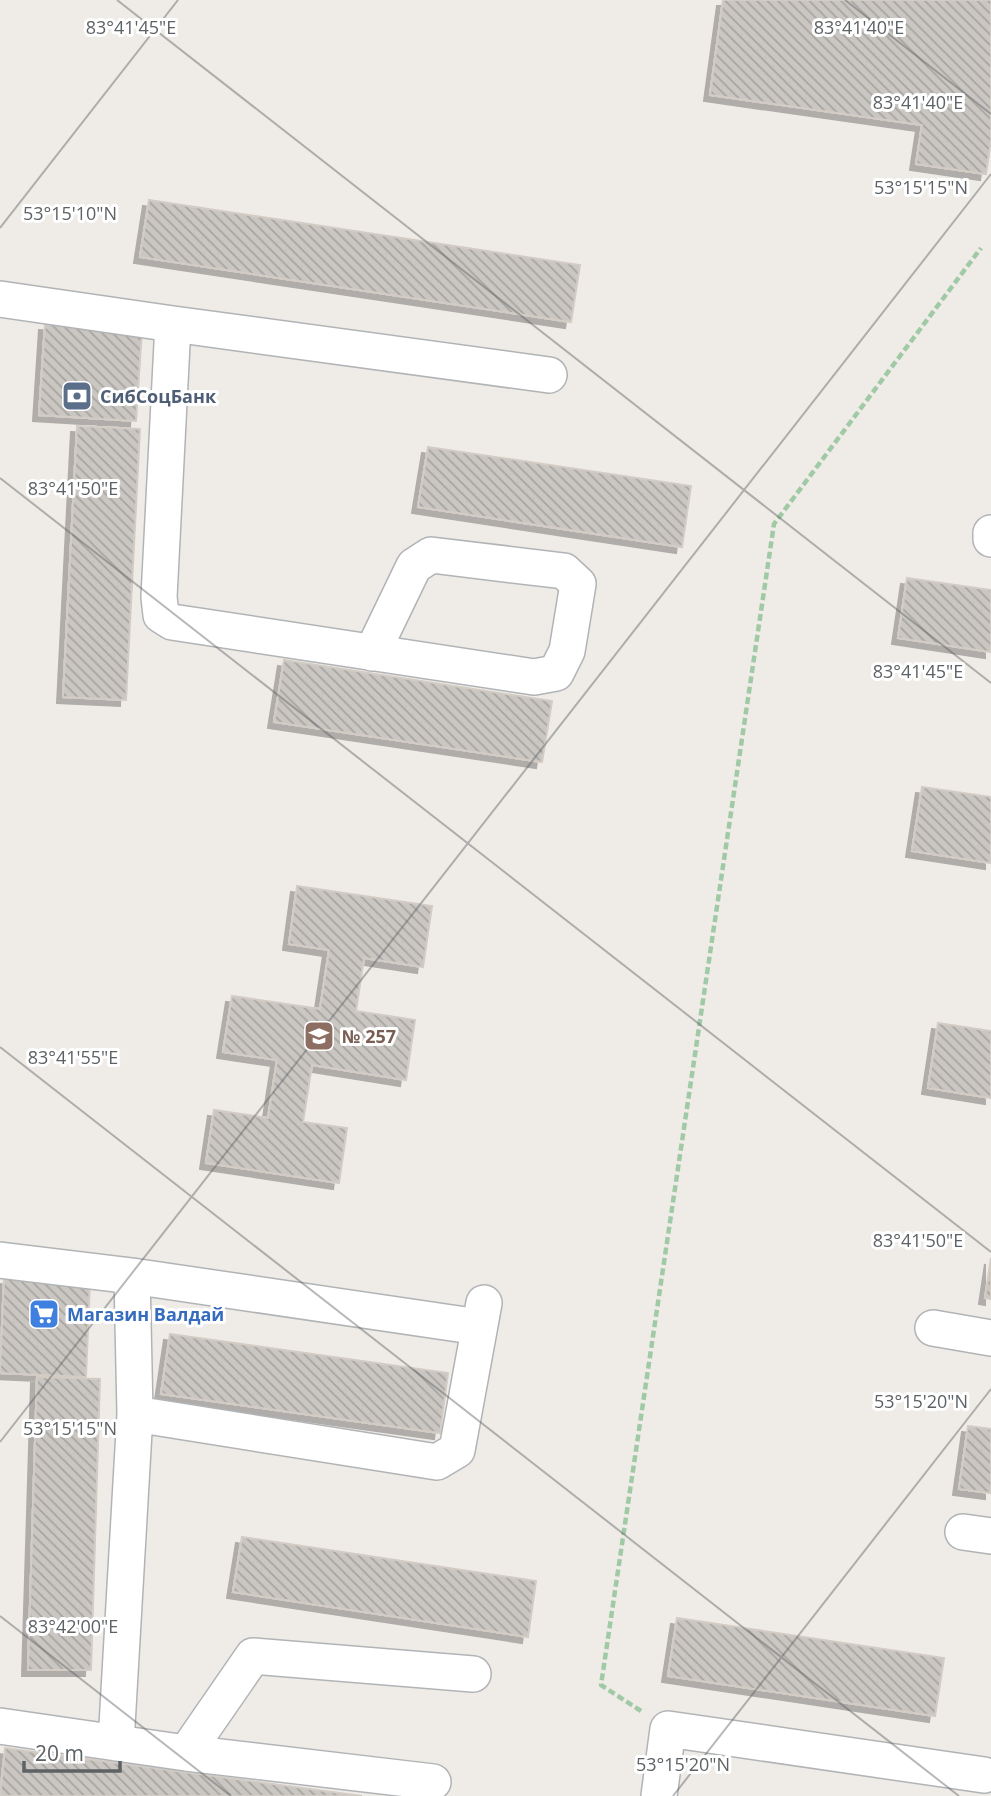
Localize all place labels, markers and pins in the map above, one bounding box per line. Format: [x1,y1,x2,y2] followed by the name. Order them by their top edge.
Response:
[60,379,94,413] bank icon: СибСоцБанк
[100,384,217,408] place label: СибСоцБанк
[302,1019,336,1053] school or university icon: № 257
[342,1024,396,1048] place label: № 257
[27,1297,61,1331] supermarket icon: Магазин Валдай
[67,1302,224,1326] place label: Магазин Валдай

